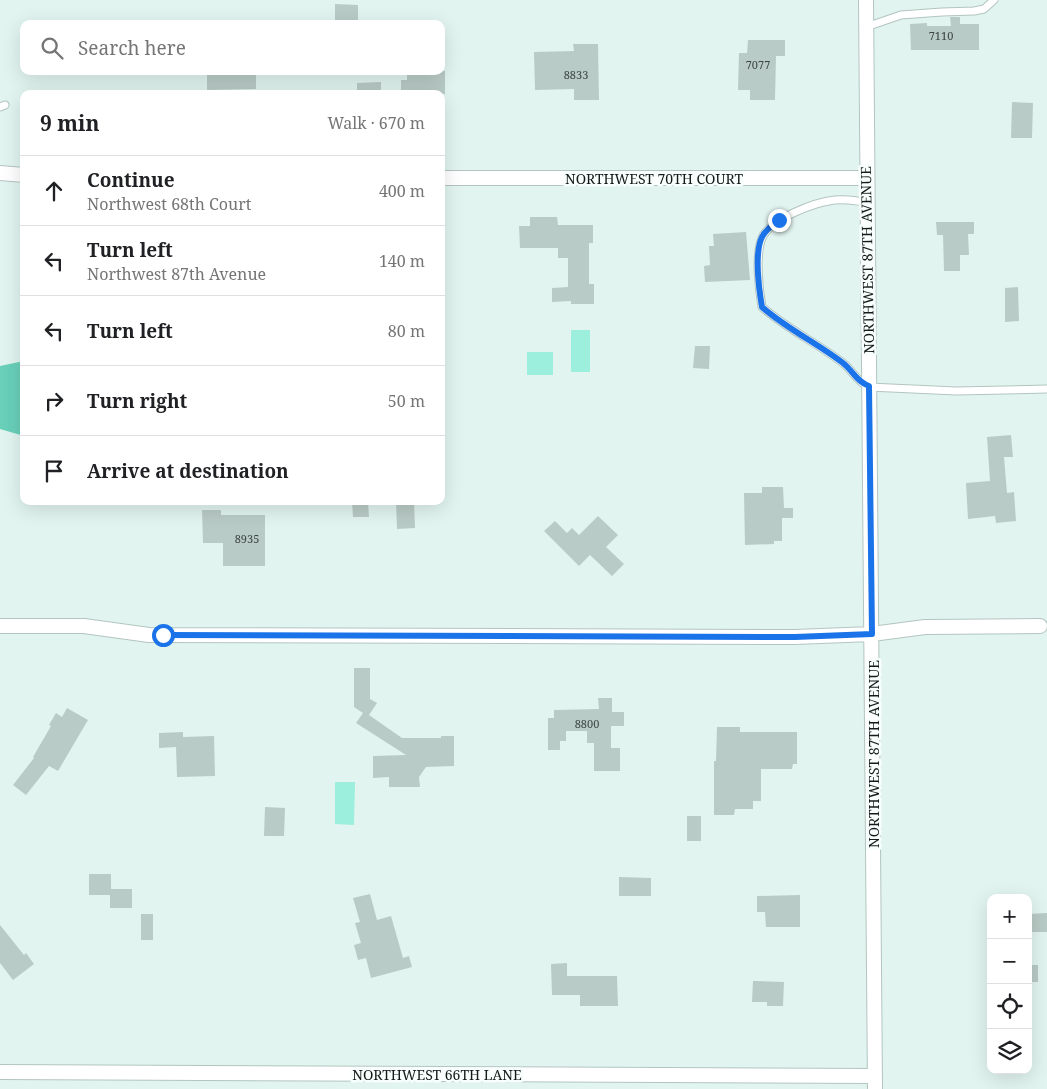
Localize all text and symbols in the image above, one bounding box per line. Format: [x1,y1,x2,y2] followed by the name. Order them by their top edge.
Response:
[20,20,445,75] search box
[929,28,953,43] house number: 7110
[38,34,66,62] icon: search
[78,35,186,61] text: Search here
[746,57,770,72] house number: 7077
[564,67,588,82] house number: 8833
[40,109,99,137] text: 9 min
[328,112,425,134] text: Walk · 670 m
[856,166,878,354] street label: NORTHWEST 87TH AVENUE
[87,167,175,193] text: Continue
[565,169,743,188] street label: NORTHWEST 70TH COURT
[40,177,68,205] icon: ahead
[379,180,425,202] text: 400 m
[87,193,251,215] text: Northwest 68th Court
[768,209,791,232] route end
[87,237,173,263] text: Turn left
[40,247,68,275] icon: left
[379,250,425,272] text: 140 m
[87,263,266,285] text: Northwest 87th Avenue
[40,317,68,345] icon: left
[87,318,173,344] text: Turn left
[388,320,425,342] text: 80 m
[40,387,68,415] icon: right
[87,388,187,414] text: Turn right
[388,390,425,412] text: 50 m
[40,457,68,485] icon: arrive
[87,458,289,484] text: Arrive at destination
[235,531,259,546] house number: 8935
[152,624,175,647] route start
[864,660,883,848] street label: NORTHWEST 87TH AVENUE
[575,716,599,731] house number: 8800
[987,894,1032,1074] map controls
[987,894,1032,939] button: +
[987,939,1032,984] button: −
[987,984,1032,1029] button: locate
[987,1029,1032,1074] button: layers
[352,1065,522,1084] street label: NORTHWEST 66TH LANE

